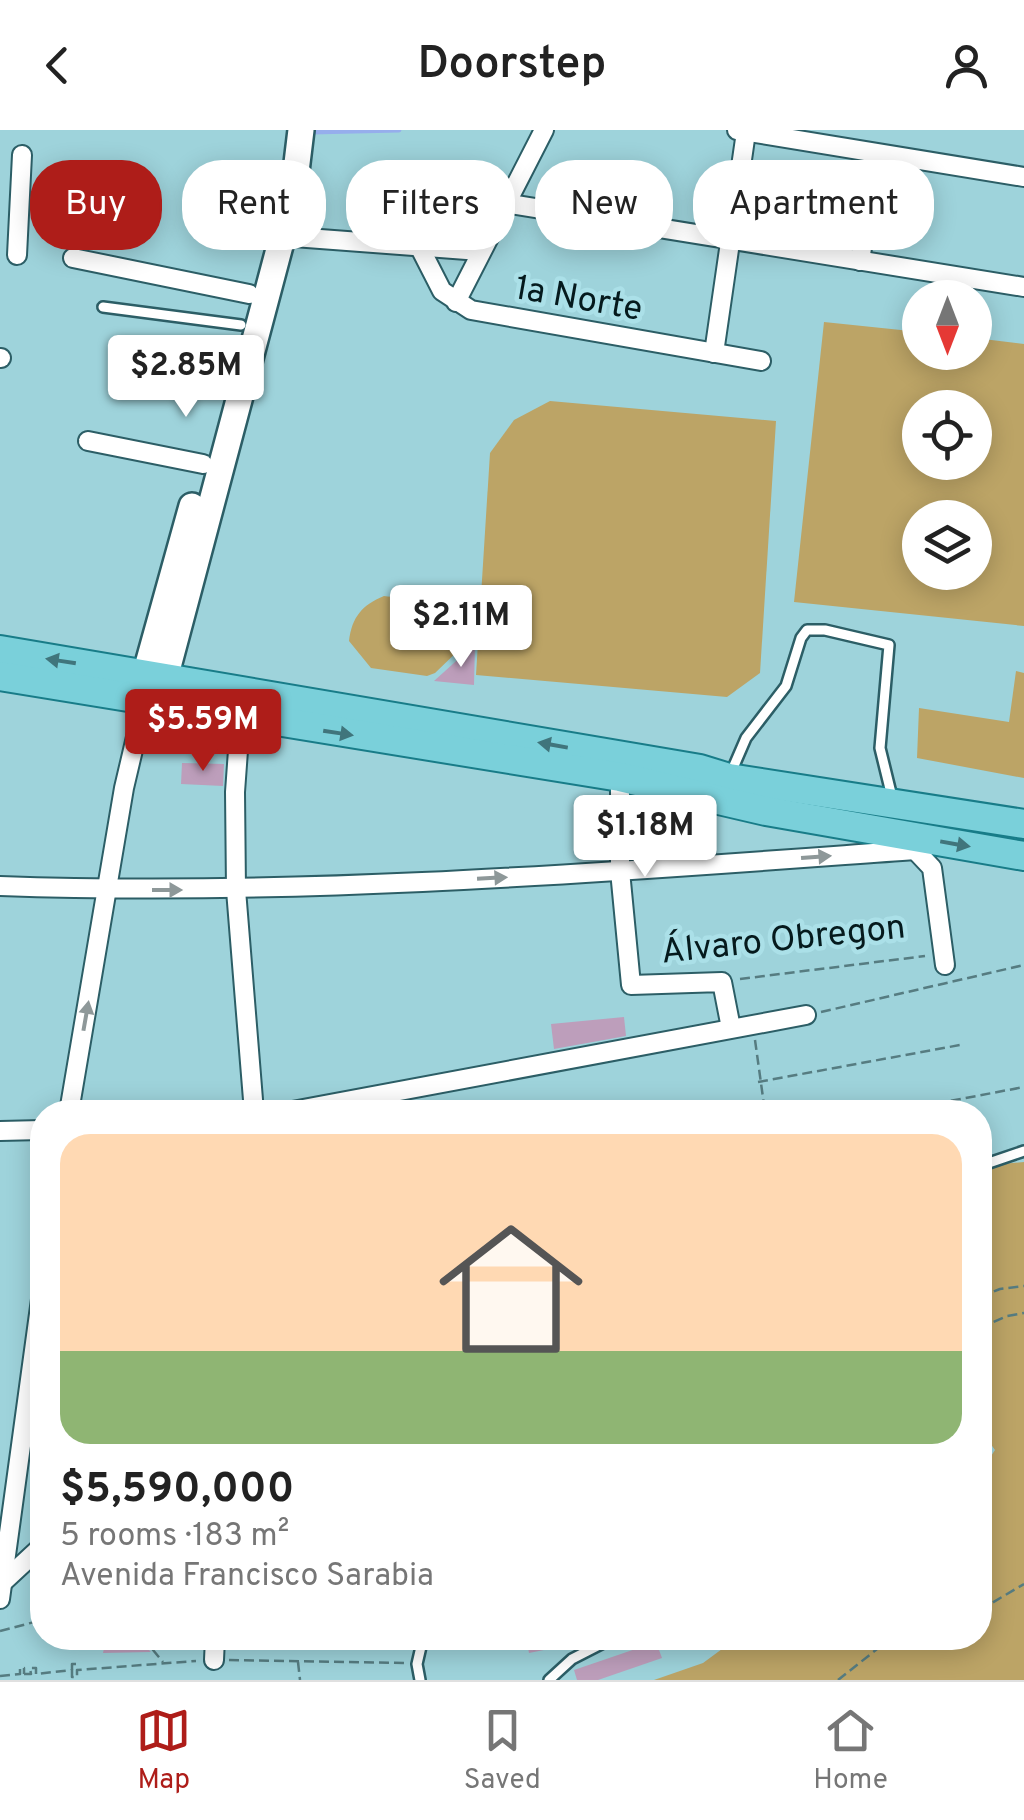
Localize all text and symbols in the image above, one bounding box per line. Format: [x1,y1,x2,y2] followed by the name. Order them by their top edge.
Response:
[418,37,606,94] text: Doorstep
[30,38,85,93] icon: back
[939,38,994,93] icon: person
[30,160,162,250] chip: Buy
[182,160,326,250] chip: Rent
[346,160,515,250] chip: Filters
[535,160,673,250] chip: New
[693,160,934,250] chip: Apartment
[511,267,646,333] street label: 1a Norte
[902,280,992,370] north arrow
[902,280,992,590] map controls
[105,335,267,420] pin: $2.85M
[130,347,242,387] text: $2.85M
[902,390,992,480] button: locate
[902,500,992,590] button: layers
[380,585,542,670] pin: $2.11M
[412,597,510,637] text: $2.11M
[44,653,76,668] one-way arrow
[122,689,284,774] pin: $5.59M
[147,701,259,741] text: $5.59M
[322,726,354,741] one-way arrow
[537,737,569,752] one-way arrow
[564,795,726,880] pin: $1.18M
[596,807,694,847] text: $1.18M
[940,837,972,852] one-way arrow
[801,849,833,865] one-way arrow
[477,869,509,885] one-way arrow
[152,882,184,898] one-way arrow
[659,905,908,976] street label: Álvaro Obregon
[79,1000,94,1032] one-way arrow
[421,1199,601,1379] icon: home
[60,1464,294,1517] text: $5,590,000
[60,1517,289,1557] text: 5 rooms · 183 m²
[60,1557,434,1597] text: Avenida Francisco Sarabia
[136,1703,191,1799] tab: Map
[464,1703,541,1799] tab: Saved
[813,1703,888,1799] tab: Home

